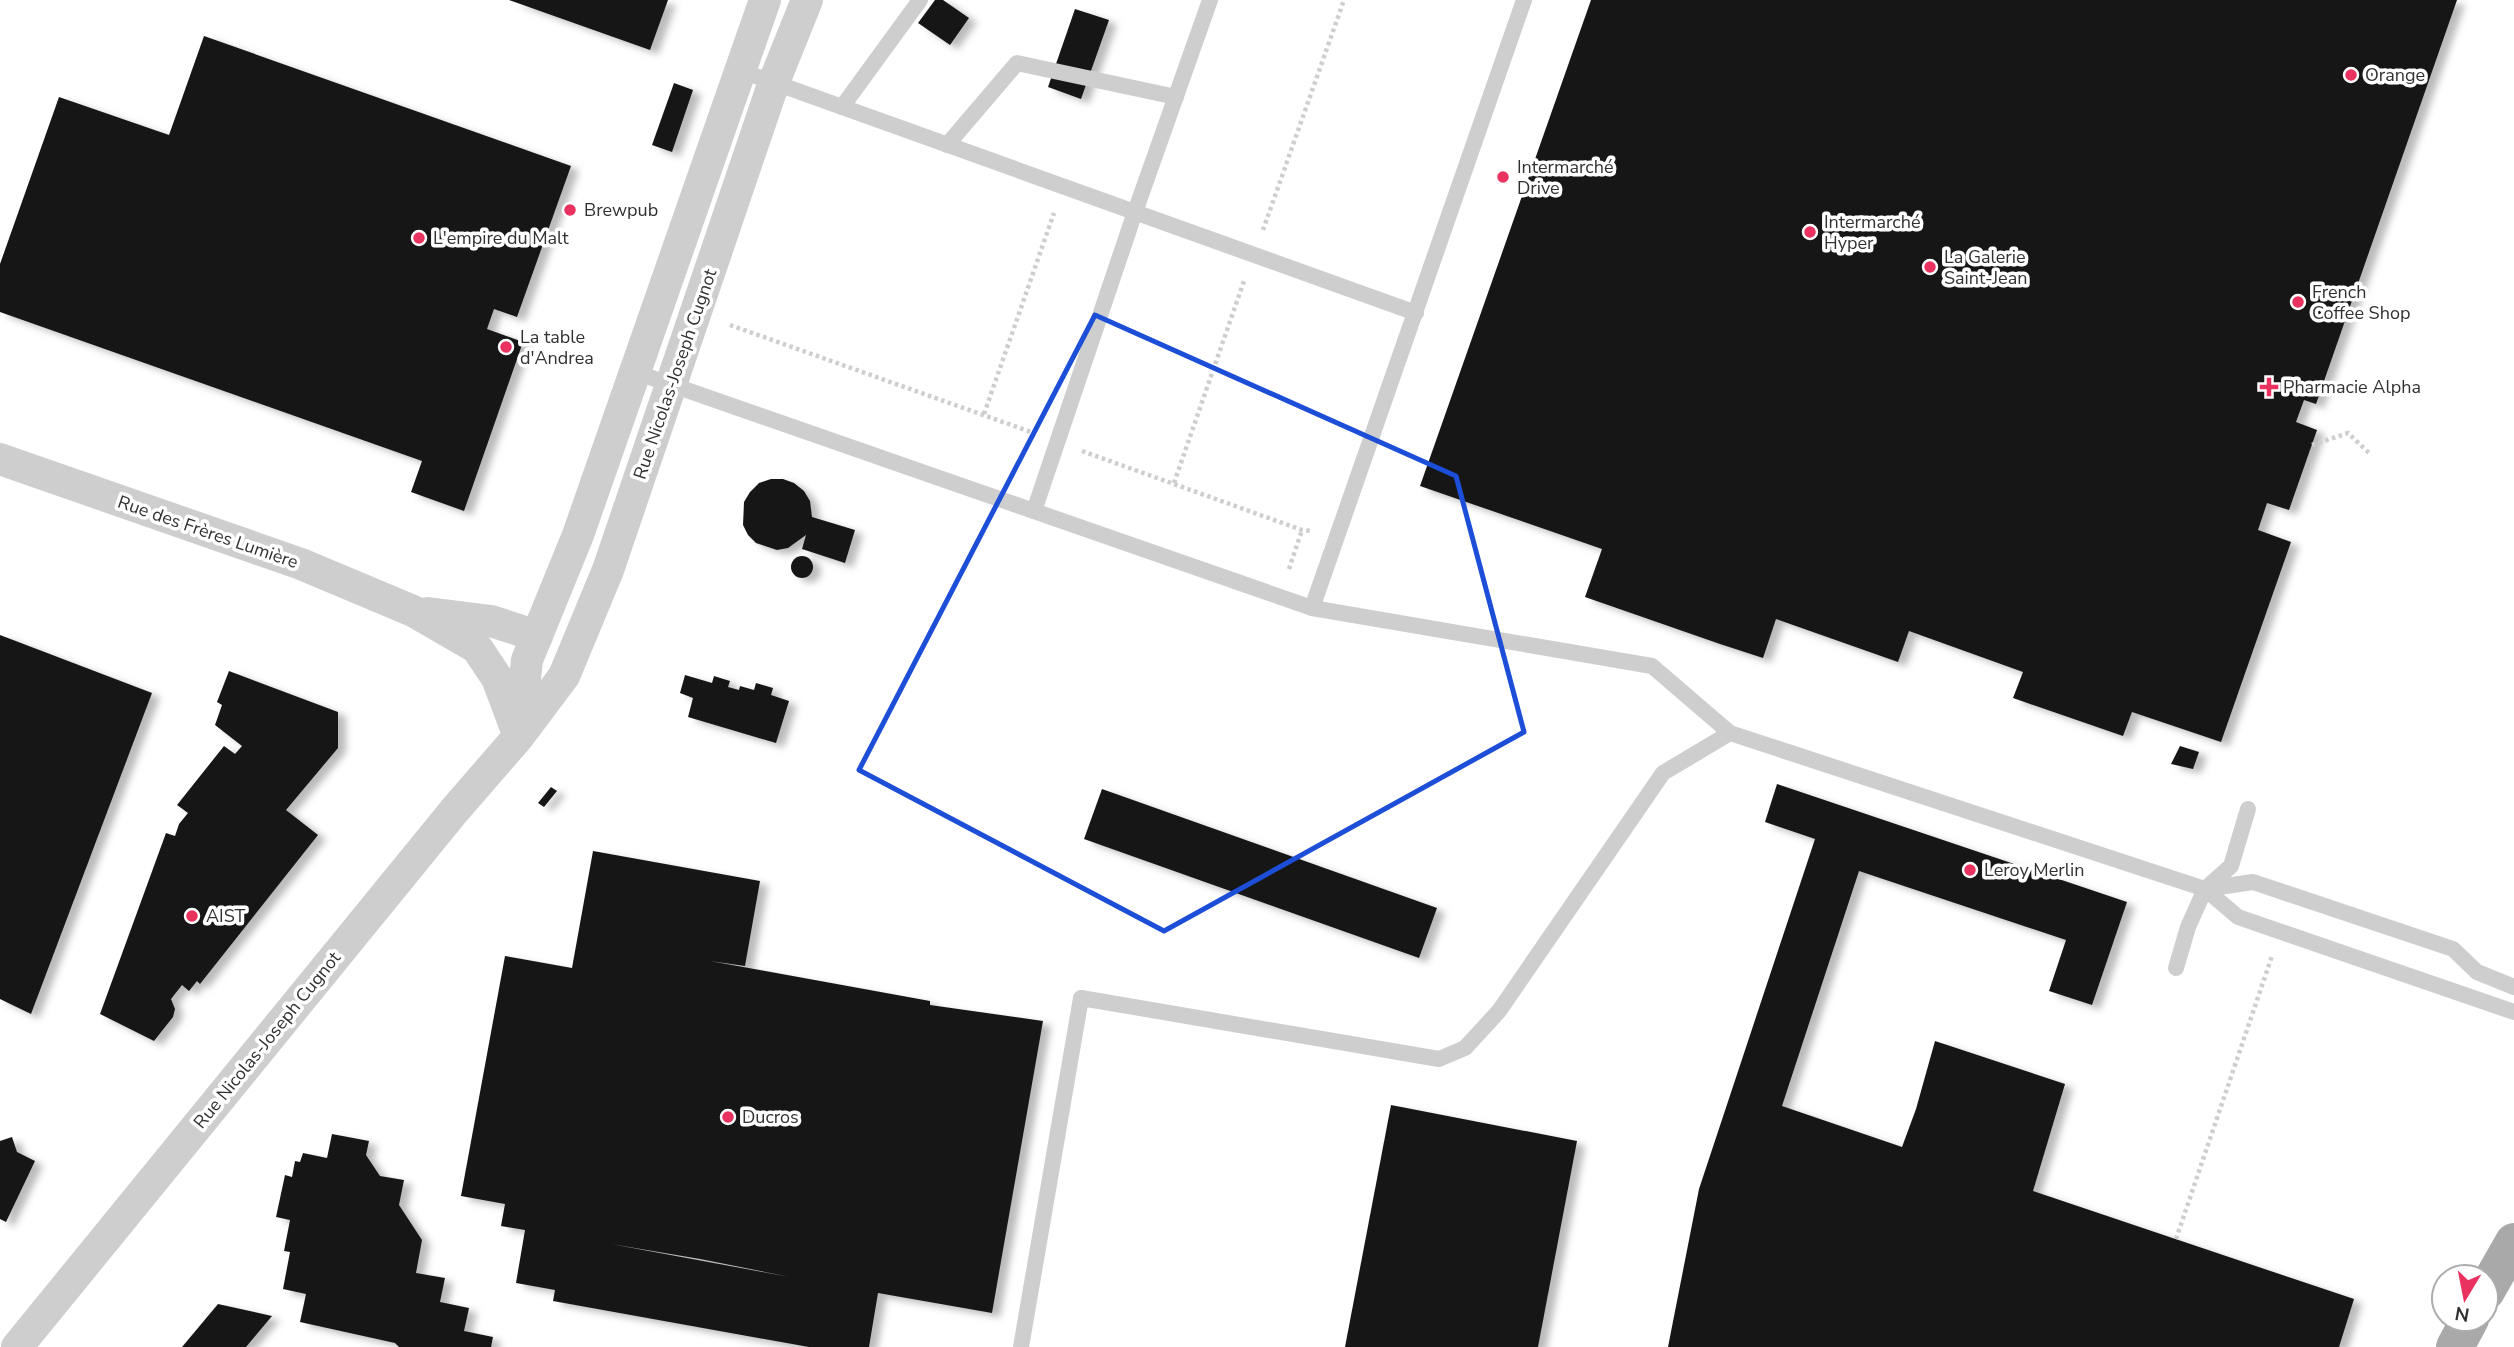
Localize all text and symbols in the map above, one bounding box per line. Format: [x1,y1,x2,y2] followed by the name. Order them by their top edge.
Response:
[2365,63,2425,87] place label: Orange
[2343,67,2359,83] marker: Orange
[1517,155,1613,200] place label: Intermarché Drive
[1495,169,1511,185] marker: Intermarché Drive
[584,198,658,222] place label: Brewpub
[562,202,578,218] marker: Brewpub
[1824,210,1920,255] place label: Intermarché Hyper
[1802,224,1818,240] marker: Intermarché Hyper
[433,226,569,250] place label: L'empire du Malt
[411,230,427,246] marker: L'empire du Malt
[1944,245,2027,290] place label: La Galerie Saint-Jean
[1922,259,1938,275] marker: La Galerie Saint-Jean
[628,265,723,482] street label: Rue Nicolas-Joseph Cugnot
[2312,280,2410,325] place label: French Coffee Shop
[2290,294,2306,310] marker: French Coffee Shop
[520,325,594,370] place label: La table d'Andrea
[498,339,514,355] marker: La table d'Andrea
[2283,375,2421,399] place label: Pharmacie Alpha
[2261,379,2277,395] marker: Pharmacie Alpha
[115,490,301,574] street label: Rue des Frères Lumière
[1984,858,2084,882] place label: Leroy Merlin
[1962,862,1978,878] marker: Leroy Merlin
[206,904,246,928] place label: AIST
[184,908,200,924] marker: AIST
[188,946,346,1133] street label: Rue Nicolas-Joseph Cugnot
[742,1105,799,1129] place label: Ducros
[720,1109,736,1125] marker: Ducros
[2430,1263,2500,1333] north arrow
[2453,1300,2471,1328] text: N

